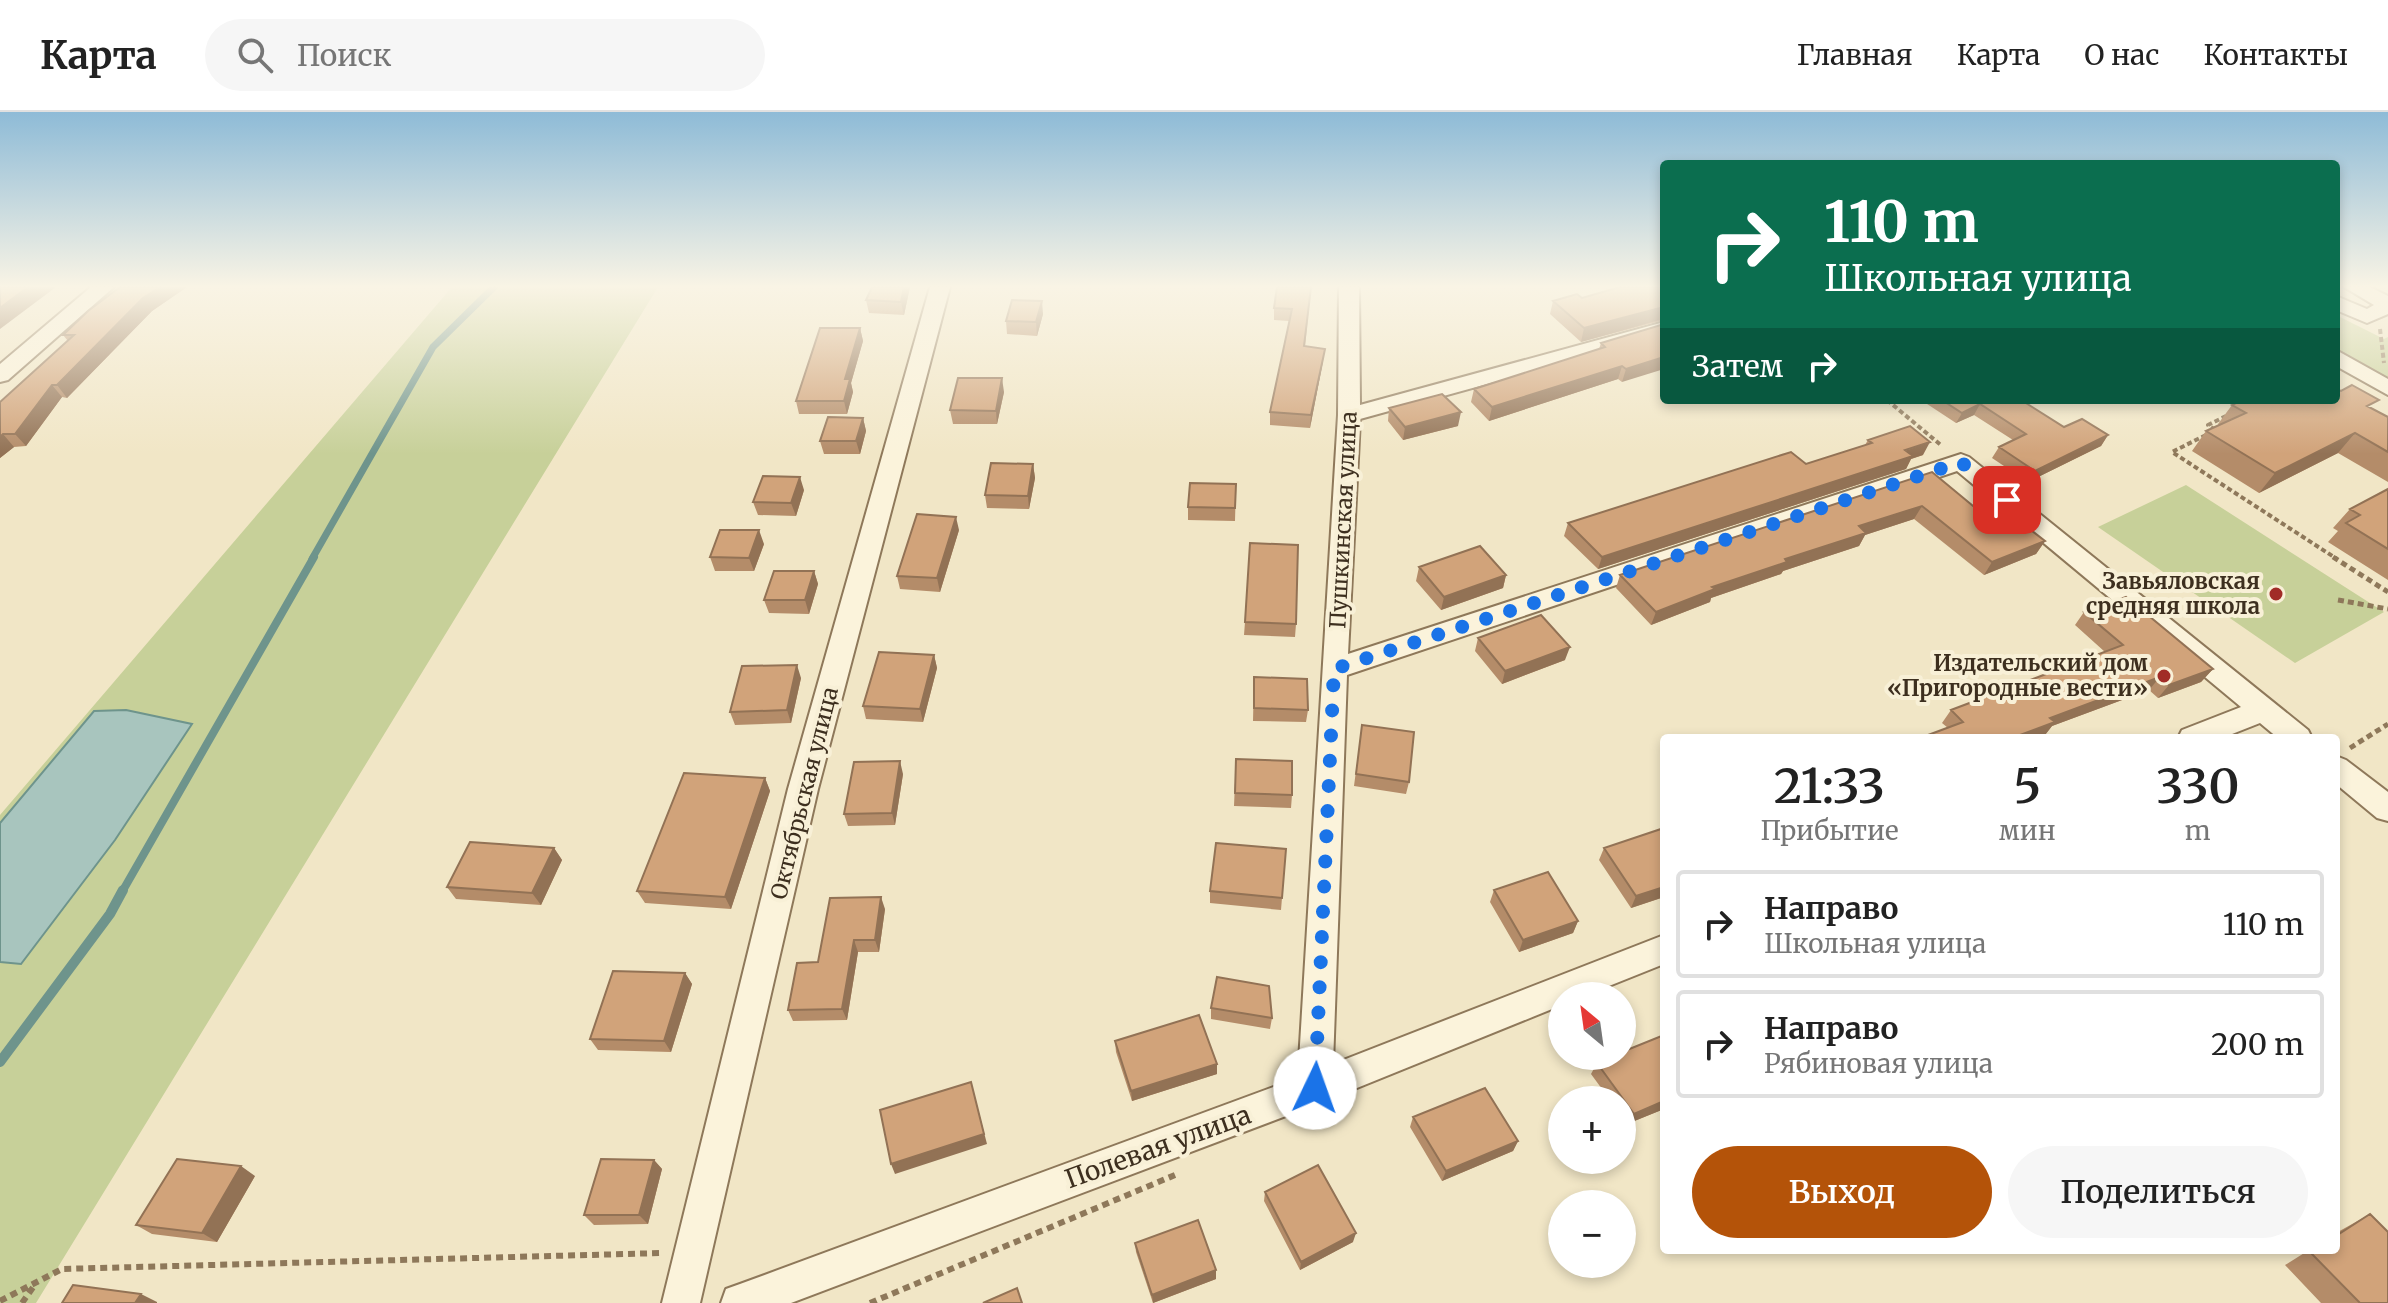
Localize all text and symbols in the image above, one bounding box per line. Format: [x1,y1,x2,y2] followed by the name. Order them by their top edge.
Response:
[205,19,765,91] search box
[40,32,157,79] text: Карта
[233,33,277,77] icon: search
[297,36,392,74] text: Поиск
[1797,37,1913,73] text: Главная
[1957,37,2040,73] text: Карта
[2084,37,2159,73] text: О нас
[2203,37,2348,73] text: Контакты
[1824,187,1979,257] text: 110 m
[1692,192,1796,296] icon: right
[1824,256,2132,301] text: Школьная улица
[1800,344,1844,388] icon: right
[1692,347,1784,385] text: Затем
[1323,410,1363,629] street label: Пушкинская улица
[1973,466,2041,534] pin
[1985,478,2029,522] icon: arrive
[2086,567,2260,620] place label: Завьяловская средняя школа
[2267,585,2285,603] marker: Завьяловская средняя школа
[1887,649,2149,702] place label: Издательский дом «Пригородные вести»
[2155,667,2173,685] marker: Издательский дом «Пригородные вести»
[764,684,844,902] street label: Октябрьская улица
[1774,756,1885,816] text: 21:33
[2013,756,2041,816] text: 5
[2156,756,2240,816] text: 330
[1760,814,1898,847] text: Прибытие
[1999,814,2056,847] text: мин
[2185,814,2211,847] text: m
[1764,889,1898,927] text: Направо
[1696,902,1740,946] icon: right
[2223,905,2304,943] text: 110 m
[1764,927,1986,960] text: Школьная улица
[1548,982,1636,1070] north arrow
[1548,982,1636,1278] map controls
[1764,1009,1898,1047] text: Направо
[1696,1022,1740,1066] icon: right
[2211,1025,2304,1063] text: 200 m
[1273,1046,1357,1130] position arrow
[1764,1047,1993,1080] text: Рябиновая улица
[1548,1086,1636,1174] button: +
[1060,1098,1255,1195] street label: Полевая улица
[1692,1146,1992,1238] button: Выход
[2008,1146,2308,1238] button: Поделиться
[1548,1190,1636,1278] button: −

